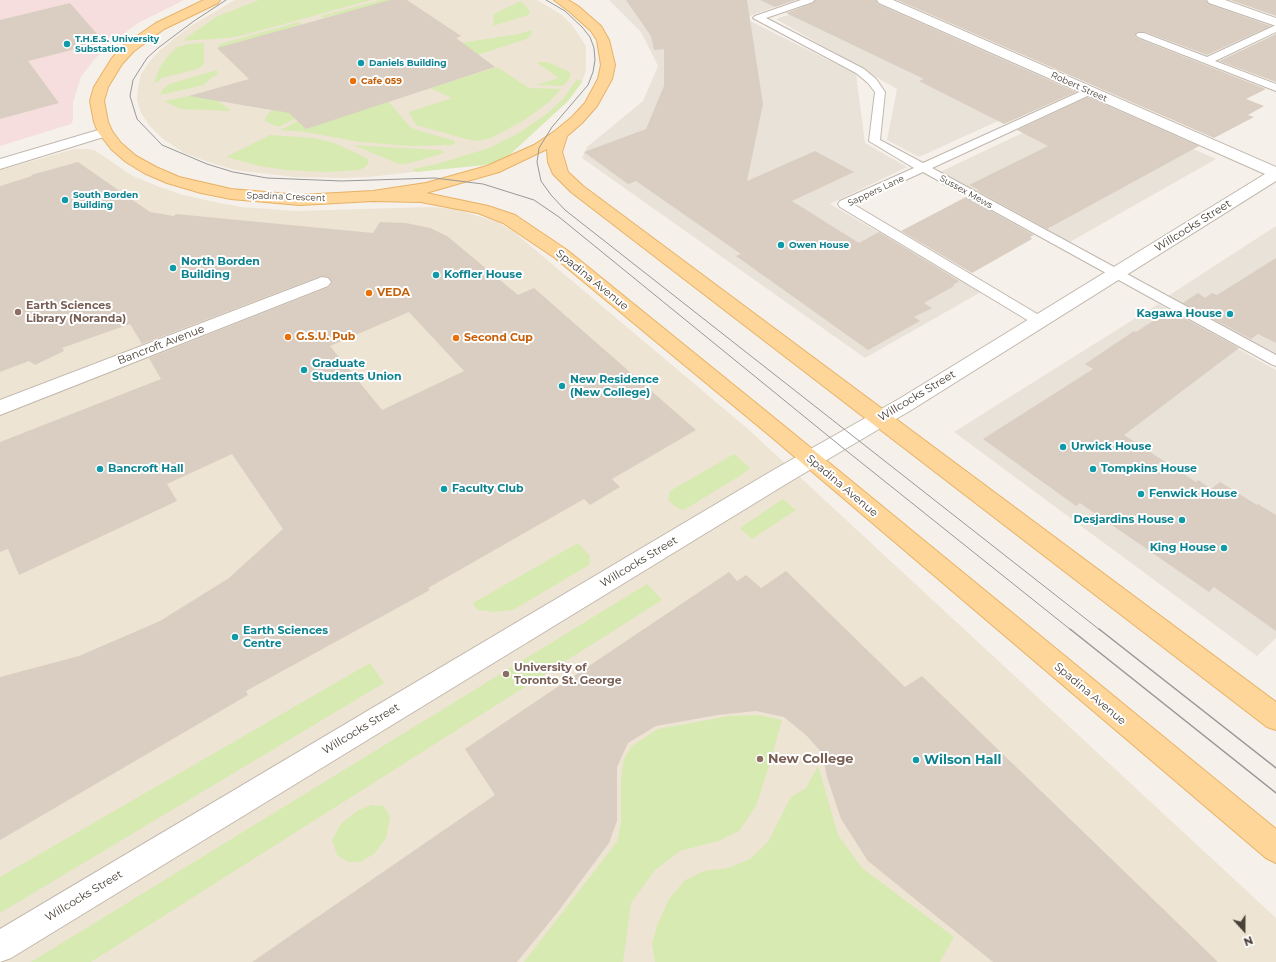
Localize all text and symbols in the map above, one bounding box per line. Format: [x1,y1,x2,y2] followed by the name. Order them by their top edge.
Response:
[75,34,159,55] place label: T.H.E.S. University Substation
[62,39,72,49] marker: T.H.E.S. University Substation
[356,58,366,68] marker: Daniels Building
[369,58,447,68] place label: Daniels Building
[1049,70,1109,104] street label: Robert Street
[348,76,358,86] marker: Cafe 059
[361,76,402,86] place label: Cafe 059
[846,173,906,209] street label: Sappers Lane
[938,173,994,211] street label: Sussex Mews
[73,190,138,211] place label: South Borden Building
[246,190,326,204] street label: Spadina Crescent
[60,195,70,205] marker: South Borden Building
[1152,197,1234,255] street label: Willcocks Street
[776,240,786,250] marker: Owen House
[789,240,849,250] place label: Owen House
[553,247,631,313] street label: Spadina Avenue
[181,255,260,281] place label: North Borden Building
[168,263,178,273] marker: North Borden Building
[444,268,522,282] place label: Koffler House
[431,270,441,280] marker: Koffler House
[377,286,410,300] place label: VEDA
[364,288,374,298] marker: VEDA
[26,299,126,325] place label: Earth Sciences Library (Noranda)
[13,307,23,317] marker: Earth Sciences Library (Noranda)
[1136,307,1222,321] place label: Kagawa House
[1225,309,1235,319] marker: Kagawa House
[116,322,206,368] street label: Bancroft Avenue
[296,330,355,344] place label: G.S.U. Pub
[464,331,533,345] place label: Second Cup
[283,332,293,342] marker: G.S.U. Pub
[451,333,461,343] marker: Second Cup
[312,357,402,383] place label: Graduate Students Union
[299,365,309,375] marker: Graduate Students Union
[876,368,958,424] street label: Willcocks Street
[570,373,659,399] place label: New Residence (New College)
[557,381,567,391] marker: New Residence (New College)
[1071,440,1151,454] place label: Urwick House
[1058,442,1068,452] marker: Urwick House
[804,452,880,520] street label: Spadina Avenue
[108,462,184,476] place label: Bancroft Hall
[1101,462,1197,476] place label: Tompkins House
[95,464,105,474] marker: Bancroft Hall
[1088,464,1098,474] marker: Tompkins House
[452,482,524,496] place label: Faculty Club
[439,484,449,494] marker: Faculty Club
[1149,487,1237,501] place label: Fenwick House
[1136,489,1146,499] marker: Fenwick House
[1073,513,1174,527] place label: Desjardins House
[1177,515,1187,525] marker: Desjardins House
[598,534,680,590] street label: Willcocks Street
[1150,541,1216,555] place label: King House
[1219,543,1229,553] marker: King House
[243,624,328,650] place label: Earth Sciences Centre
[230,632,240,642] marker: Earth Sciences Centre
[1052,660,1128,728] street label: Spadina Avenue
[514,661,622,687] place label: University of Toronto St. George
[501,669,511,679] marker: University of Toronto St. George
[320,701,402,757] street label: Willcocks Street
[768,751,853,767] place label: New College
[924,752,1001,768] place label: Wilson Hall
[755,754,765,764] marker: New College
[911,755,921,765] marker: Wilson Hall
[43,868,125,924] street label: Willcocks Street
[1224,910,1264,950] north arrow
[1242,933,1255,949] text: N

